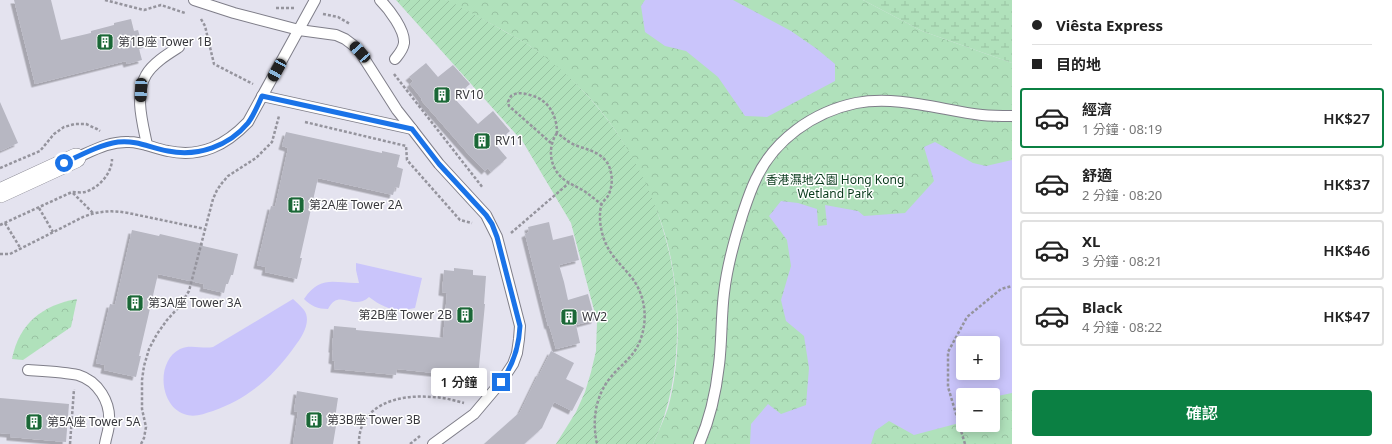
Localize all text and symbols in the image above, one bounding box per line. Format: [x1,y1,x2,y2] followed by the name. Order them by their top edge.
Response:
[1056,15,1163,35] text: Viêsta Express
[95,32,115,52] building icon: 第1B座 Tower 1B
[118,33,212,50] place label: 第1B座 Tower 1B
[348,39,372,65] car
[1056,54,1101,74] text: 目的地
[266,57,288,83] car
[135,78,147,102] car
[432,85,452,105] building icon: RV10
[455,86,484,103] place label: RV10
[1082,99,1112,119] text: 經濟
[1034,100,1070,136] icon: car
[1323,108,1370,128] text: HK$27
[1082,120,1162,138] text: 1 分鐘 · 08:19
[472,131,492,151] building icon: RV11
[495,132,523,149] place label: RV11
[55,154,73,172] route start
[1082,165,1112,185] text: 舒適
[1034,166,1070,202] icon: car
[766,171,904,202] park label: 香港濕地公園 Hong Kong Wetland Park
[1323,174,1370,194] text: HK$37
[1082,186,1162,204] text: 2 分鐘 · 08:20
[286,195,306,215] building icon: 第2A座 Tower 2A
[309,196,403,213] place label: 第2A座 Tower 2A
[1082,231,1100,251] text: XL
[1034,232,1070,268] icon: car
[1323,240,1370,260] text: HK$46
[1082,252,1162,270] text: 3 分鐘 · 08:21
[125,293,145,313] building icon: 第3A座 Tower 3A
[148,294,242,311] place label: 第3A座 Tower 3A
[1082,297,1122,317] text: Black
[1034,298,1070,334] icon: car
[455,305,475,325] building icon: 第2B座 Tower 2B
[358,306,452,323] place label: 第2B座 Tower 2B
[1323,306,1370,326] text: HK$47
[559,307,579,327] building icon: WV2
[582,308,607,325] place label: WV2
[1082,318,1162,336] text: 4 分鐘 · 08:22
[956,336,1000,432] map controls
[956,336,1000,380] button: +
[431,368,487,396] callout: 1 分鐘
[441,373,477,391] text: 1 分鐘
[492,373,510,391] route end
[956,388,1000,432] button: −
[1032,390,1372,436] button: 確認
[304,410,324,430] building icon: 第3B座 Tower 3B
[327,411,421,428] place label: 第3B座 Tower 3B
[24,412,44,432] building icon: 第5A座 Tower 5A
[47,413,141,430] place label: 第5A座 Tower 5A

